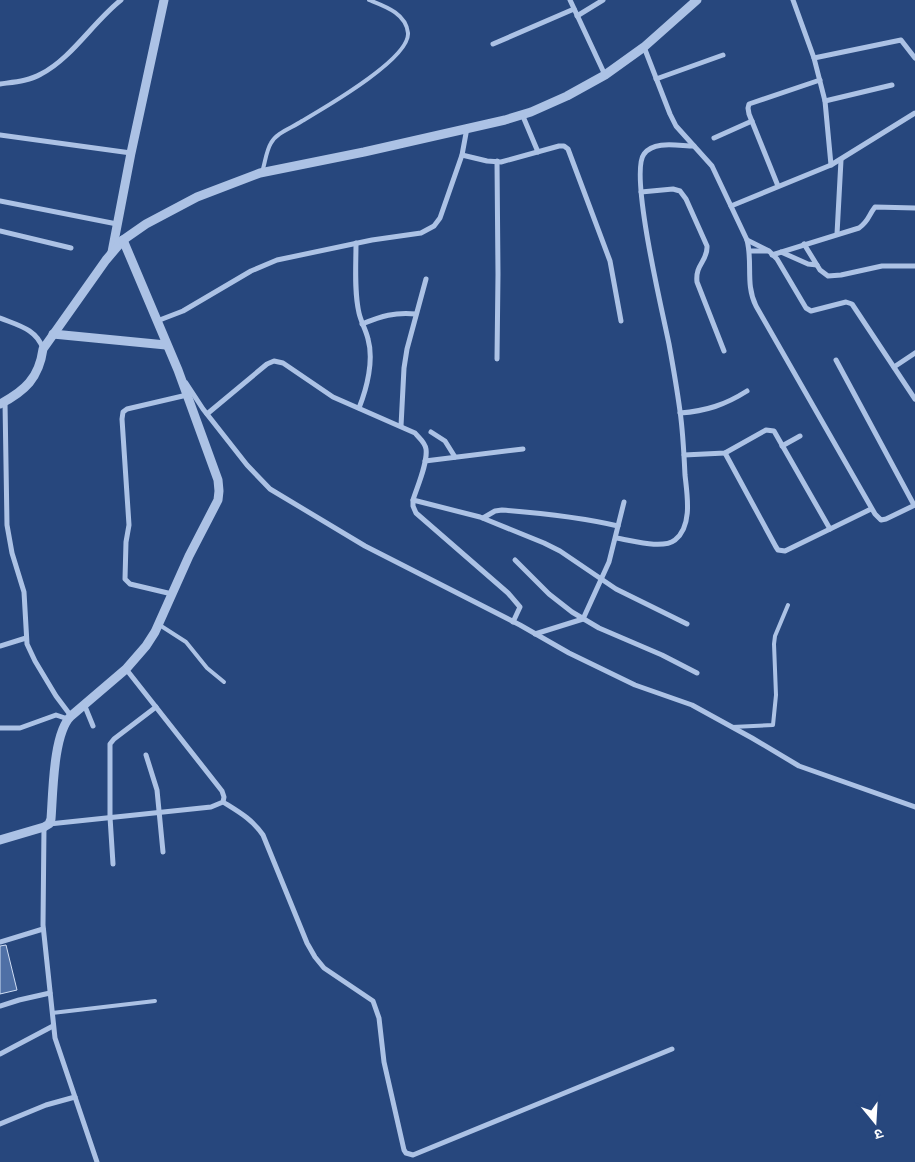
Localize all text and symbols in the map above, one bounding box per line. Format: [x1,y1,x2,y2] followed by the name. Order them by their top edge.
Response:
[850,1097,900,1147] north arrow
[871,1124,886,1145] text: उ

